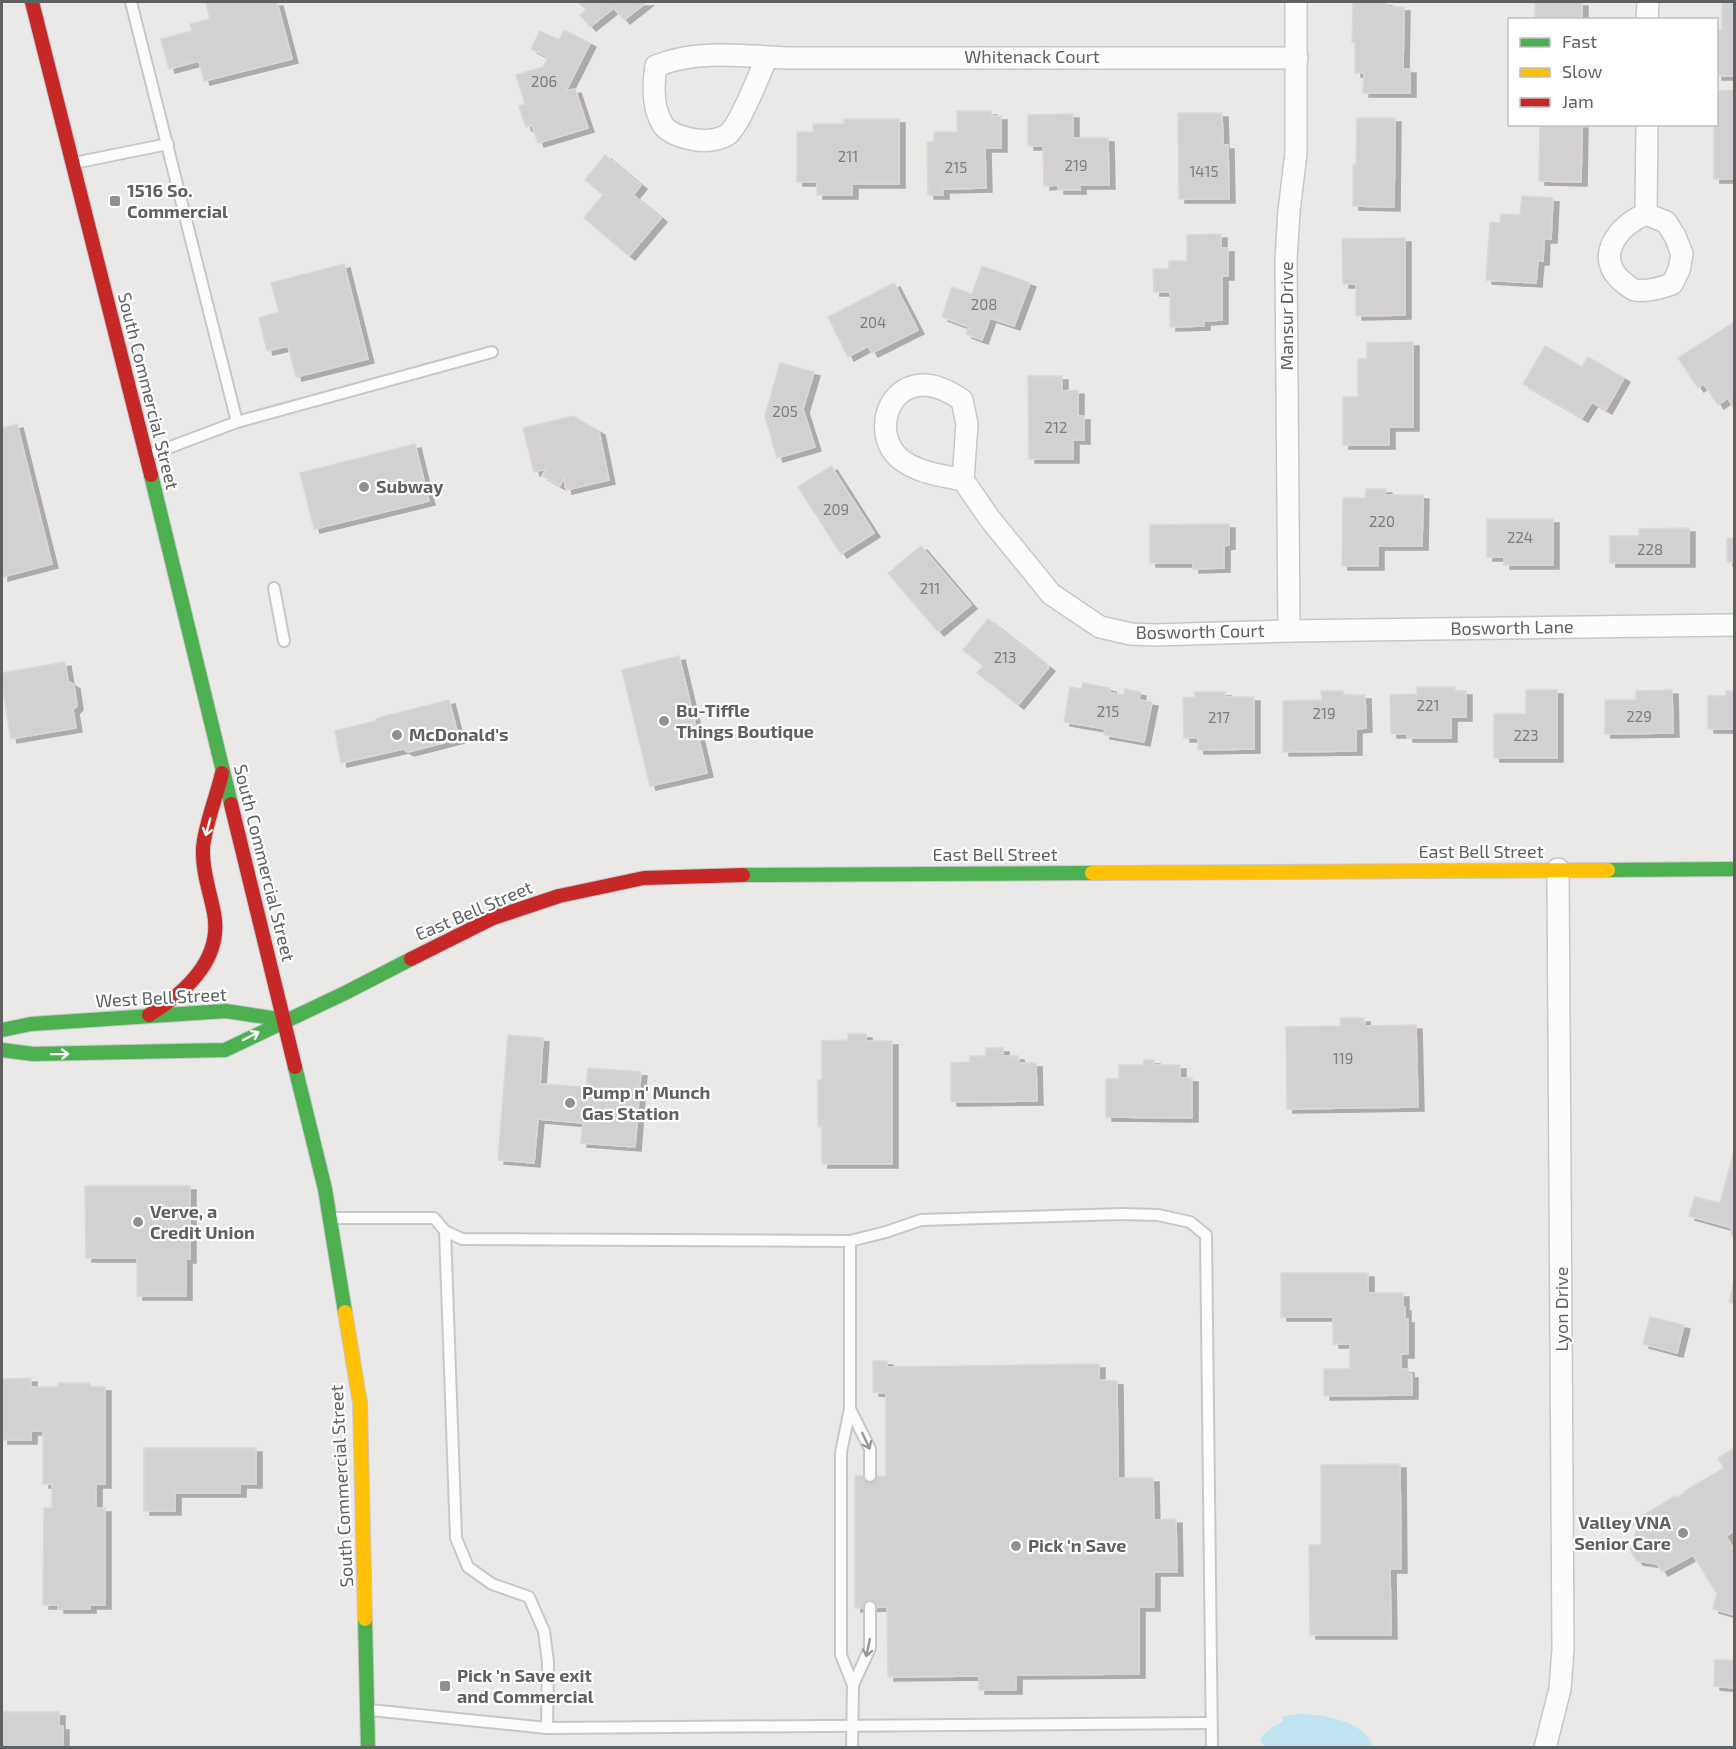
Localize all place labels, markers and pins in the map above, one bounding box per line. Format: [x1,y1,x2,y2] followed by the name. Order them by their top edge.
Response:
[127,179,228,222] place label: 1516 So. Commercial
[108,194,122,208] marker: 1516 So. Commercial
[376,475,444,497] place label: Subway
[357,480,371,494] marker: Subway
[676,699,814,742] place label: Bu-Tiffle Things Boutique
[657,714,671,728] marker: Bu-Tiffle Things Boutique
[409,723,509,745] place label: McDonald's
[390,728,404,742] marker: McDonald's
[582,1081,710,1124] place label: Pump n' Munch Gas Station
[563,1096,577,1110] marker: Pump n' Munch Gas Station
[150,1200,255,1243] place label: Verve, a Credit Union
[131,1215,145,1229] marker: Verve, a Credit Union
[1574,1511,1671,1554] place label: Valley VNA Senior Care
[1676,1526,1690,1540] marker: Valley VNA Senior Care
[1028,1534,1126,1556] place label: Pick 'n Save
[1009,1539,1023,1553] marker: Pick 'n Save
[457,1664,594,1707] place label: Pick 'n Save exit and Commercial
[438,1679,452,1693] marker: Pick 'n Save exit and Commercial

